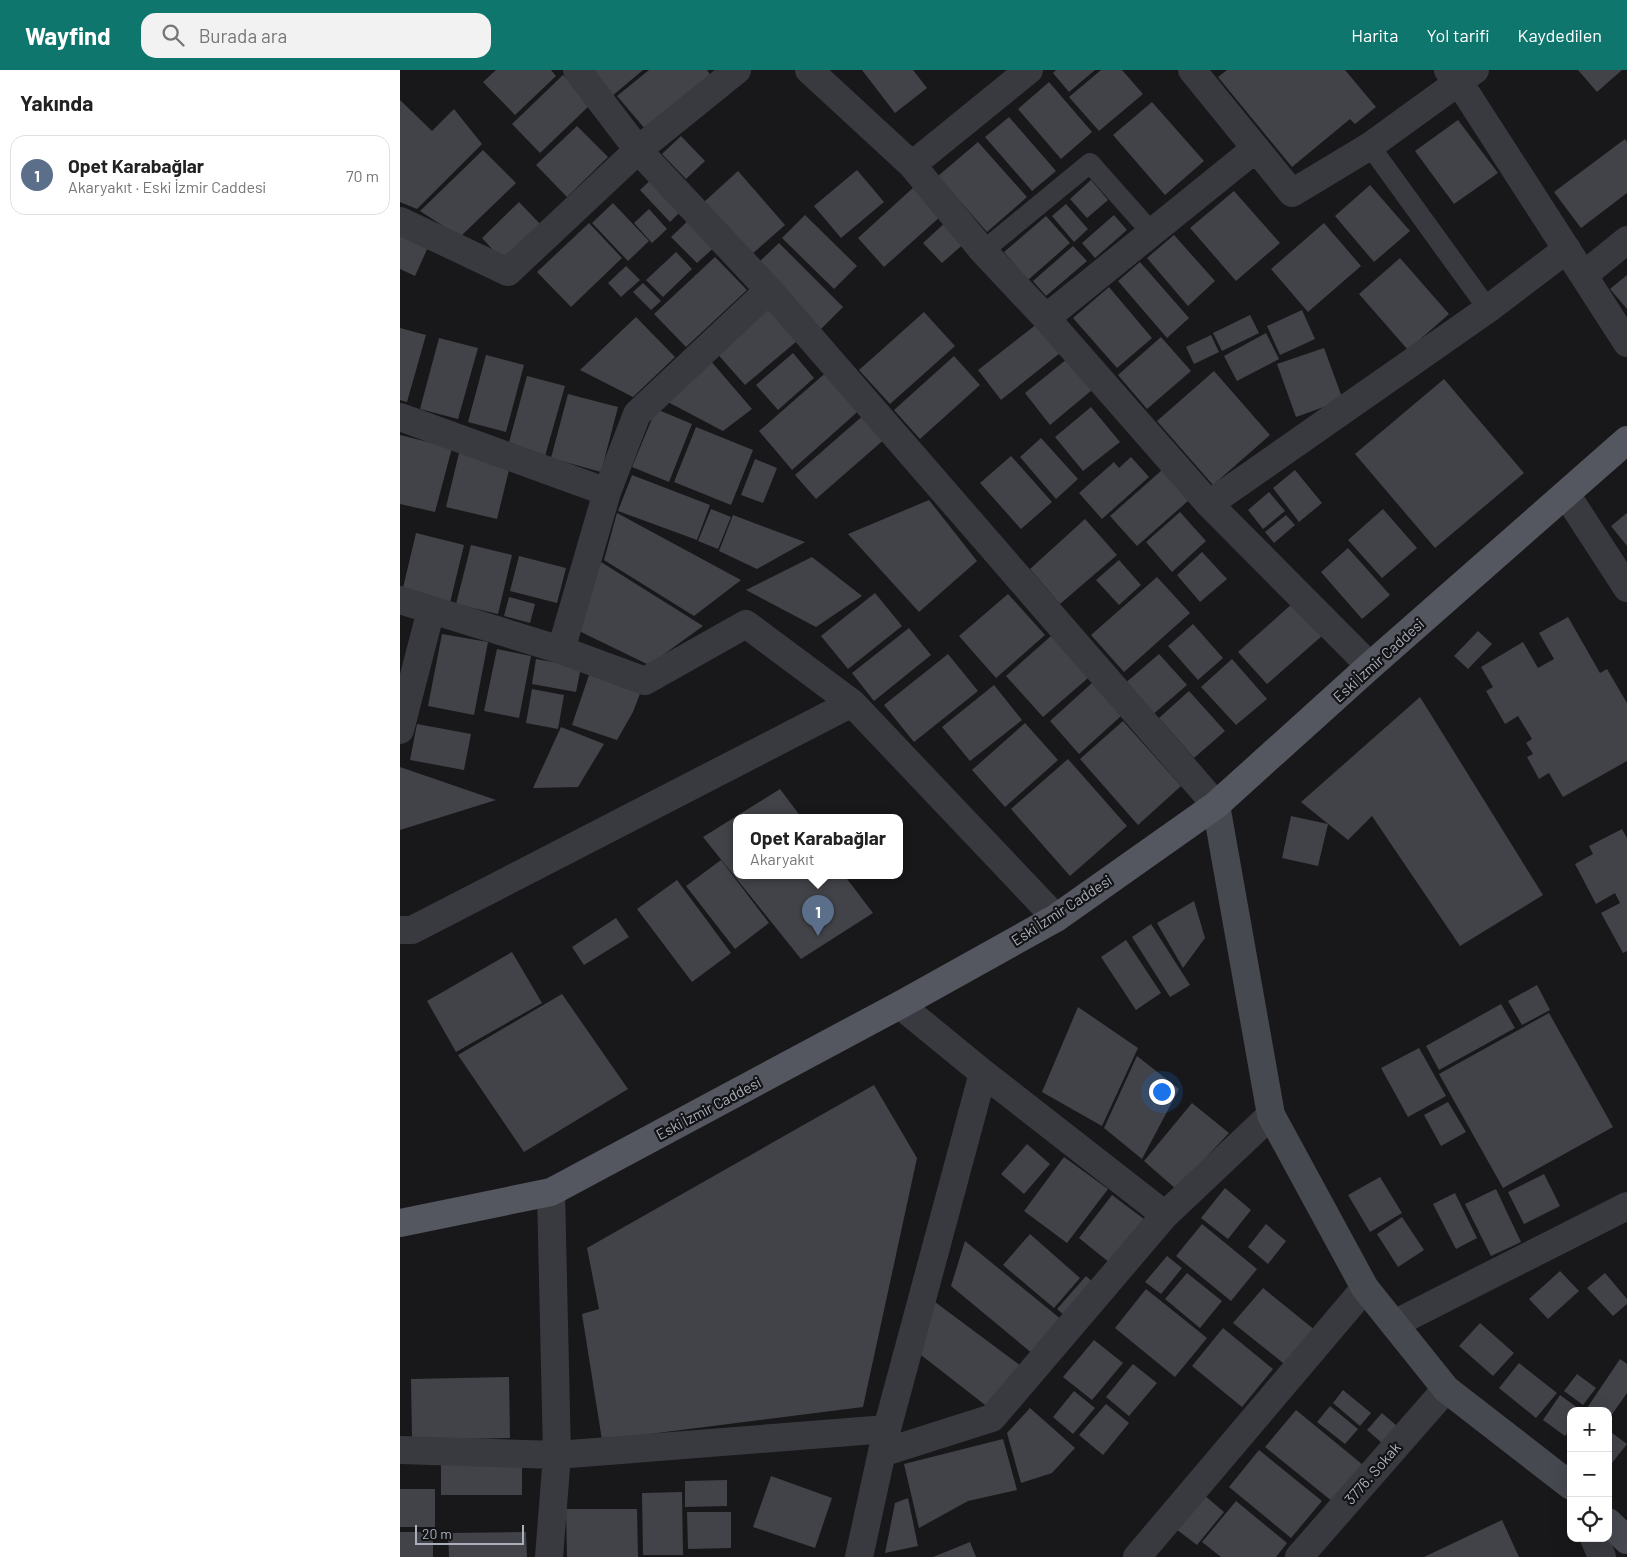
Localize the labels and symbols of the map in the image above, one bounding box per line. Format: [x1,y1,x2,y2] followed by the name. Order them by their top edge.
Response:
[1329,615,1427,705] street label: Eski İzmir Caddesi
[1007,871,1115,949] street label: Eski İzmir Caddesi
[802,895,834,936] pin: 1
[653,1073,763,1143] street label: Eski İzmir Caddesi
[1149,1079,1175,1105] your location
[1340,1438,1404,1508] street label: 3776. Sokak
[415,1522,524,1545] scale bar

